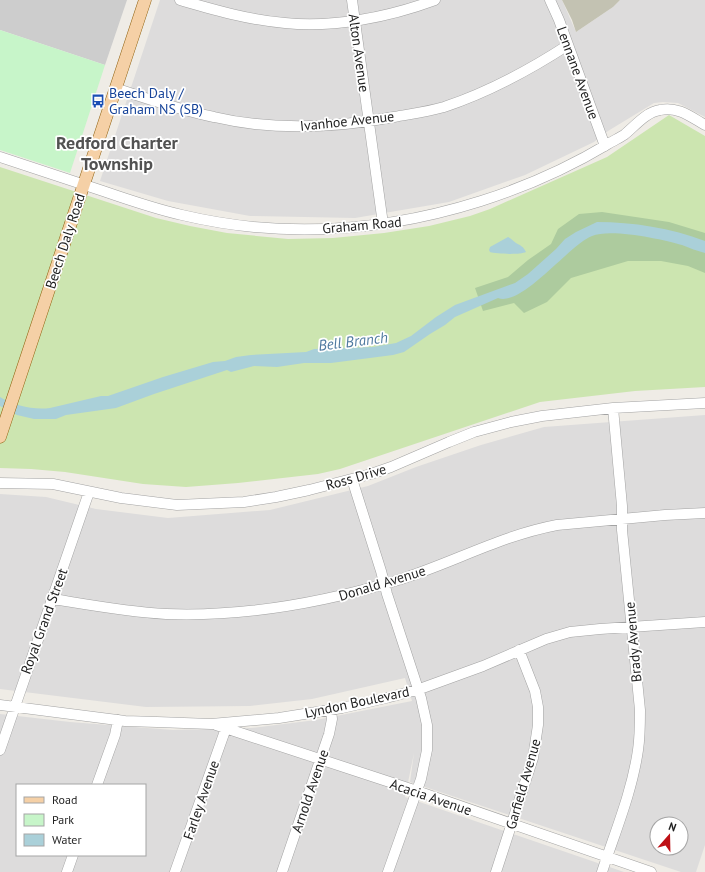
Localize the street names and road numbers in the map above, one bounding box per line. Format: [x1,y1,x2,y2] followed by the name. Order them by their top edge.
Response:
[345,13,373,93] street label: Alton Avenue
[553,24,603,122] street label: Lennane Avenue
[299,107,395,135] street label: Ivanhoe Avenue
[41,191,89,291] street label: Beech Daly Road
[322,213,402,237] street label: Graham Road
[324,460,388,494] street label: Ross Drive
[336,561,428,605] street label: Donald Avenue
[17,565,72,676] street label: Royal Grand Street
[621,601,645,683] street label: Brady Avenue
[303,682,411,722] street label: Lyndon Boulevard
[501,737,545,831] street label: Garfield Avenue
[287,747,333,835] street label: Arnold Avenue
[179,758,223,842] street label: Farley Avenue
[388,775,474,819] street label: Acacia Avenue

